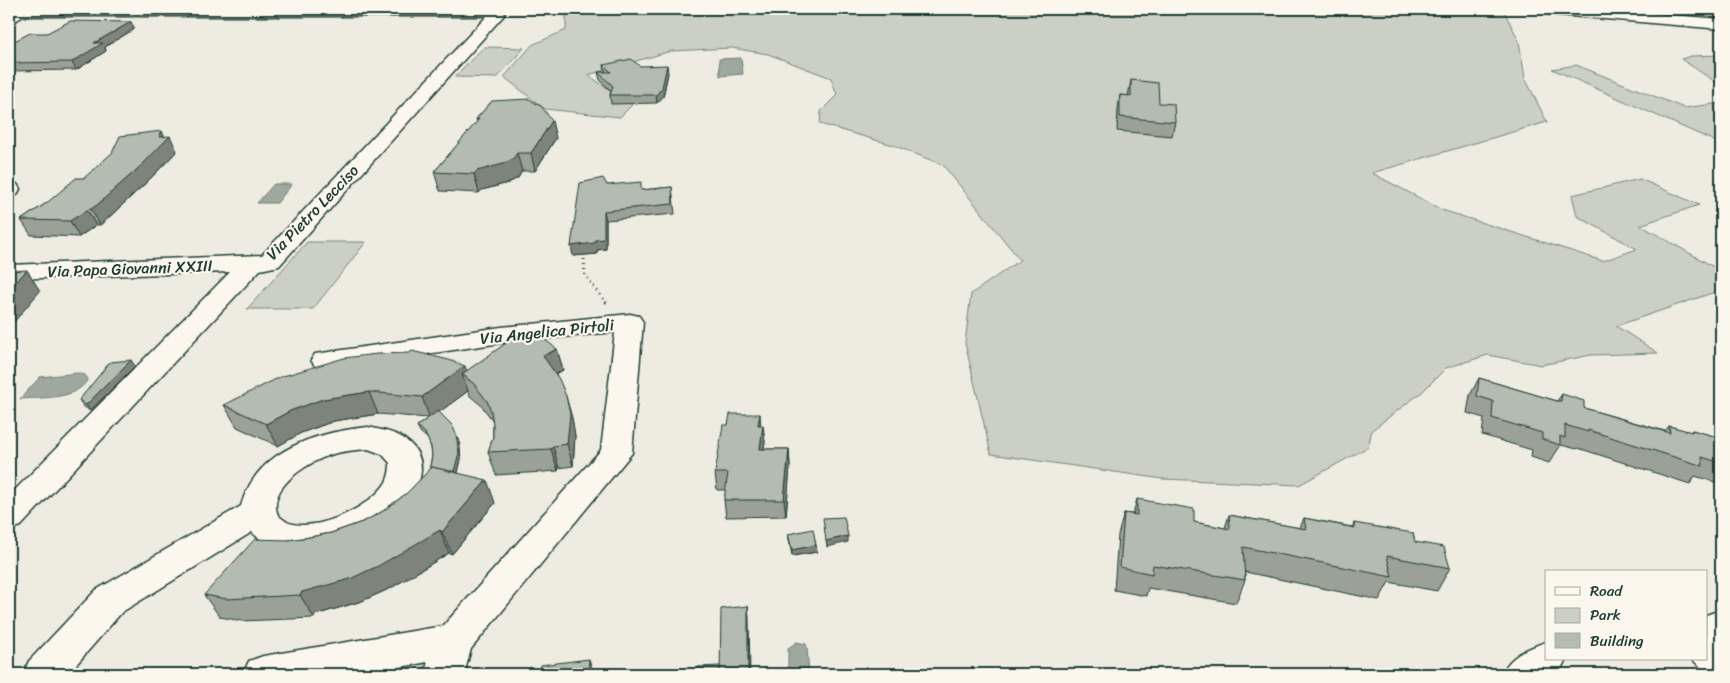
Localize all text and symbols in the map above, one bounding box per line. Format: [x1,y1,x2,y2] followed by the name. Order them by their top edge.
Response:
[259,157,366,267] street label: Via Pietro Lecciso
[47,251,213,286] street label: Via Papa Giovanni XXIII
[479,310,616,353] street label: Via Angelica Pirtoli
[1545,570,1708,660] legend
[1590,578,1623,604] text: Road
[1590,602,1621,628] text: Park
[1590,628,1644,654] text: Building

